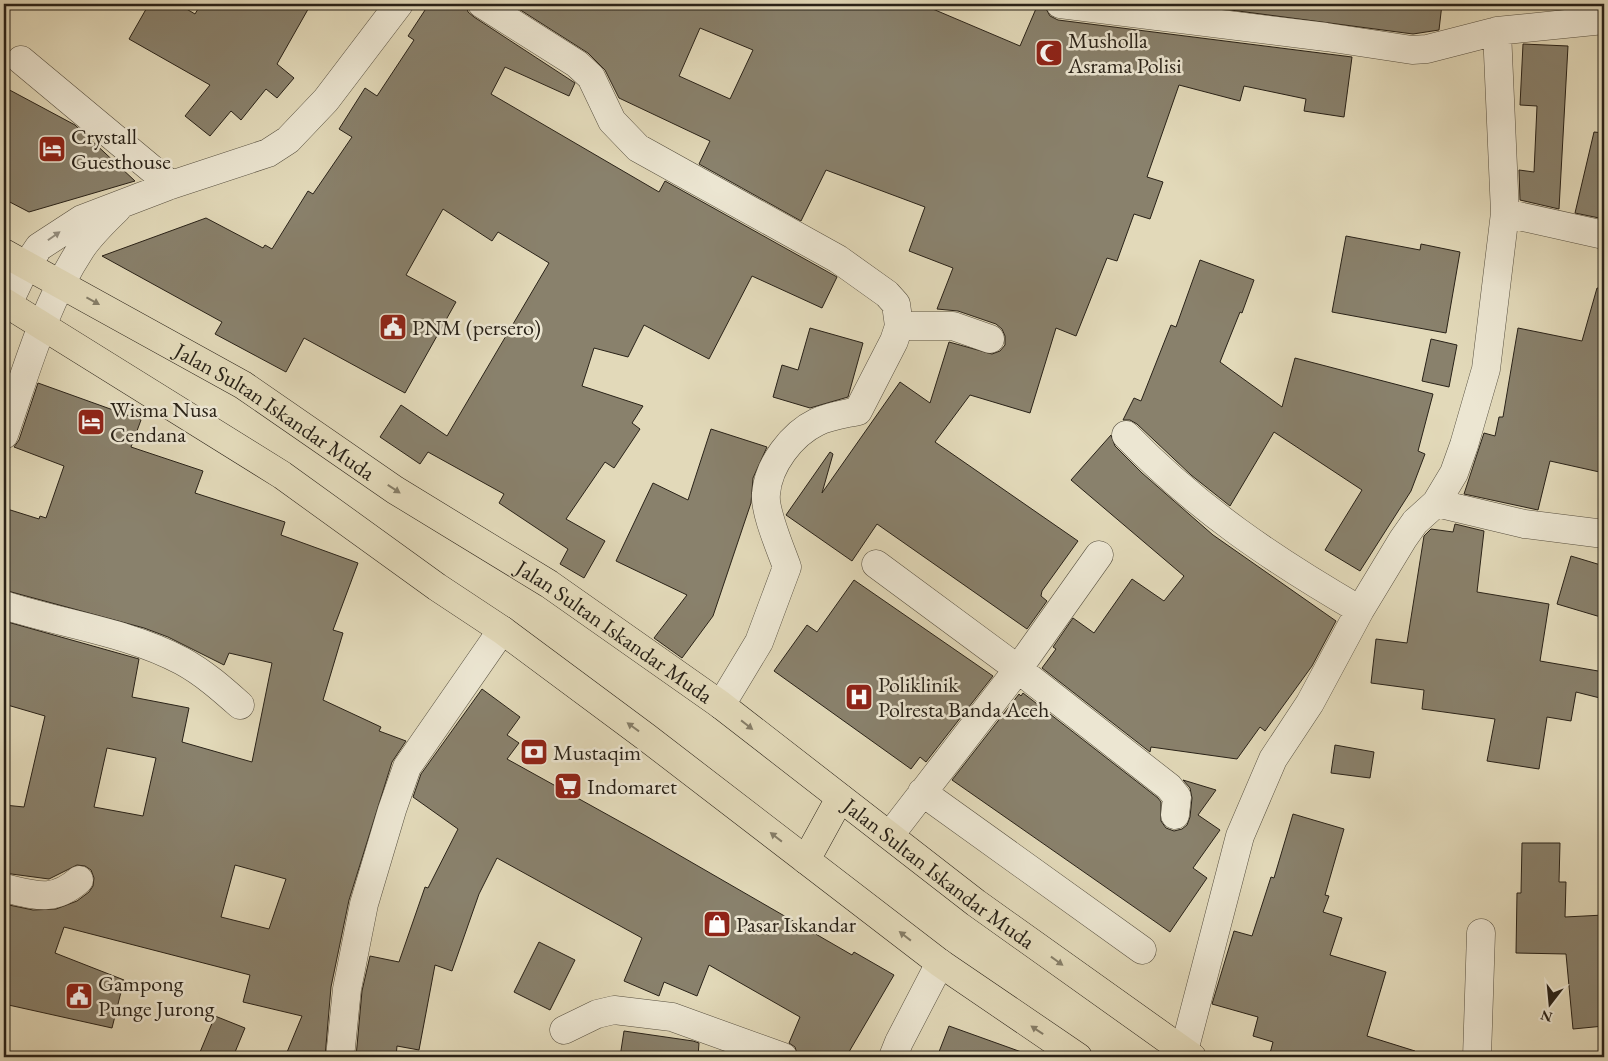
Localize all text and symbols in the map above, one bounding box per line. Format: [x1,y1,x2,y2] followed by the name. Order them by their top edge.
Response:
[1067,26,1182,80] place label: Musholla Asrama Polisi
[1034,38,1064,68] mosque icon: Musholla Asrama Polisi
[71,122,171,176] place label: Crystall Guesthouse
[37,134,67,164] hotel icon: Crystall Guesthouse
[47,231,61,241] one-way arrow
[86,297,99,306] one-way arrow
[378,312,408,342] public building icon: PNM (persero)
[412,313,541,342] place label: PNM (persero)
[168,335,381,487] street label: Jalan Sultan Iskandar Muda
[110,395,218,449] place label: Wisma Nusa Cendana
[76,407,106,437] hotel icon: Wisma Nusa Cendana
[387,484,400,494] one-way arrow
[509,552,719,710] street label: Jalan Sultan Iskandar Muda
[878,670,1049,724] place label: Poliklinik Polresta Banda Aceh
[844,682,874,712] hospital icon: Poliklinik Polresta Banda Aceh
[740,720,753,731] one-way arrow
[627,722,640,733] one-way arrow
[519,737,549,767] bank icon: Mustaqim
[553,738,641,767] place label: Mustaqim
[553,771,583,801] supermarket icon: Indomaret
[587,772,677,801] place label: Indomaret
[836,790,1041,955] street label: Jalan Sultan Iskandar Muda
[769,832,783,842] one-way arrow
[702,909,732,939] shop icon: Pasar Iskandar
[736,910,857,939] place label: Pasar Iskandar
[898,931,912,941] one-way arrow
[1051,956,1064,966] one-way arrow
[98,969,215,1023] place label: Gampong Punge Jurong
[1526,978,1576,1028] north arrow
[64,981,94,1011] public building icon: Gampong Punge Jurong
[1538,1006,1554,1027] text: N
[1031,1025,1044,1035] one-way arrow

